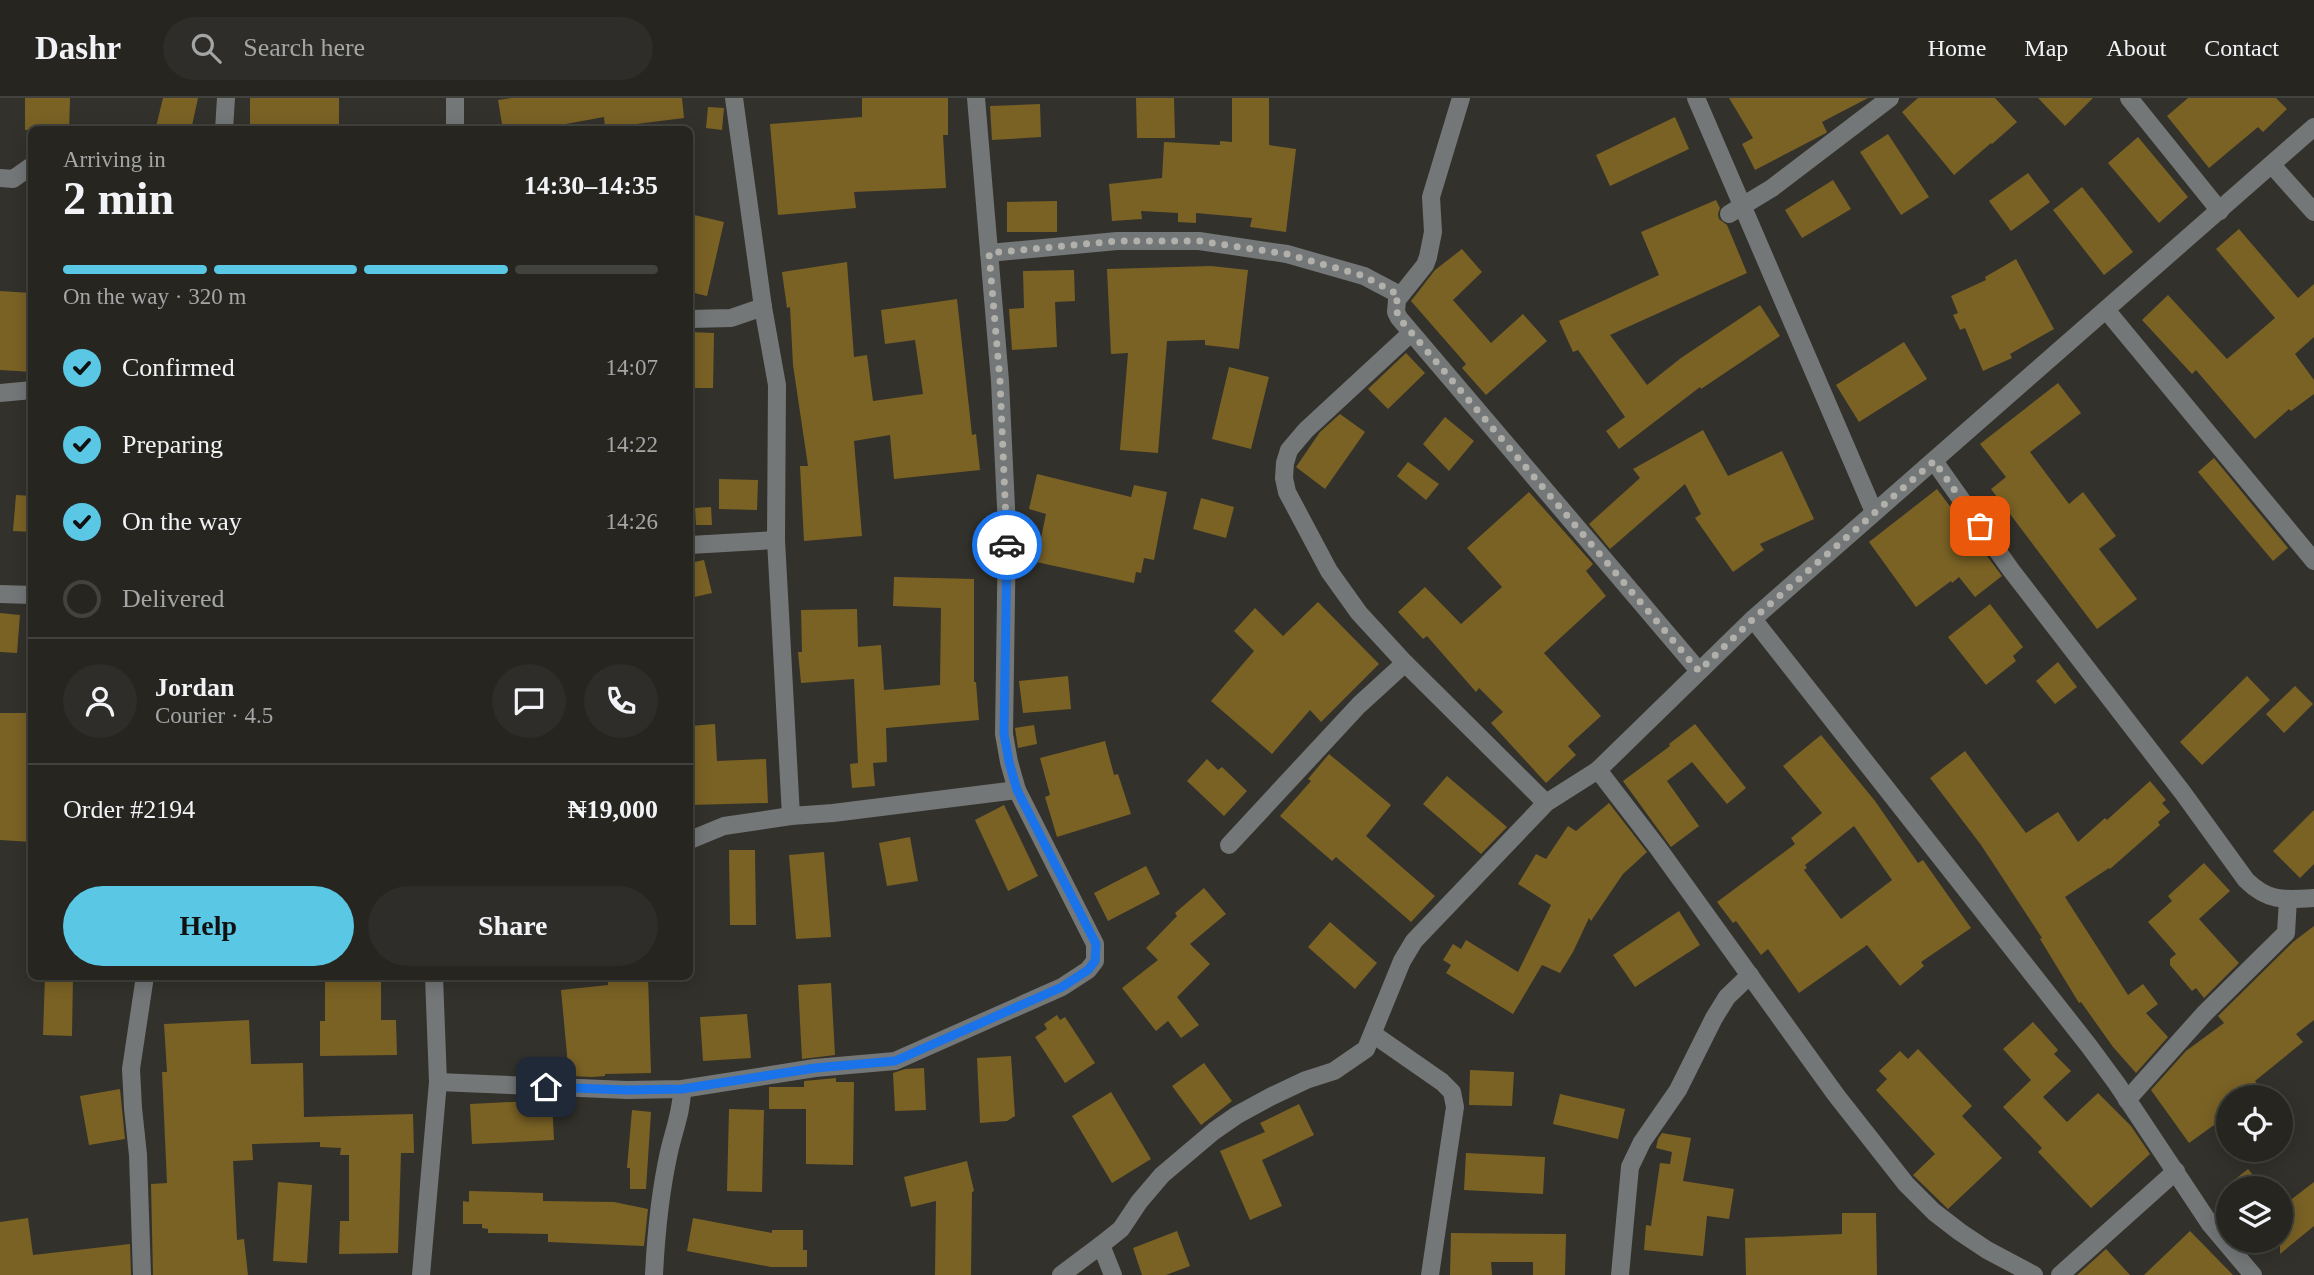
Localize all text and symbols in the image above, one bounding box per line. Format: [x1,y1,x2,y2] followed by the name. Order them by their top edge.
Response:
[163,17,653,80] search box
[187,29,225,67] icon: search
[35,30,121,66] text: Dashr
[243,33,365,62] text: Search here
[1928,35,1986,61] text: Home
[2024,35,2068,61] text: Map
[2106,35,2166,61] text: About
[2204,35,2279,61] text: Contact
[63,147,166,172] text: Arriving in
[524,171,658,200] text: 14:30–14:35
[63,173,174,224] text: 2 min
[63,284,246,309] text: On the way · 320 m
[63,349,101,387] icon: check
[122,353,235,382] text: Confirmed
[606,355,658,380] text: 14:07
[63,426,101,464] icon: check
[122,430,223,459] text: Preparing
[606,432,658,457] text: 14:22
[1950,496,2010,556] pin
[63,503,101,541] icon: check
[122,507,242,536] text: On the way
[1961,507,1999,545] icon: bag
[606,509,658,534] text: 14:26
[972,510,1042,580] courier
[988,526,1026,564] icon: car
[122,584,225,613] text: Delivered
[63,664,137,738] button: person
[492,664,566,738] button: chat
[584,664,658,738] button: phone
[155,673,234,702] text: Jordan
[155,703,273,728] text: Courier · 4.5
[63,795,195,824] text: Order #2194
[568,795,658,824] text: ₦19,000
[63,886,354,966] button: Help
[368,886,658,966] button: Share
[516,1057,576,1117] pin
[527,1068,565,1106] icon: home
[2216,1085,2293,1253] map controls
[2216,1085,2293,1162] button: locate
[2216,1176,2293,1253] button: layers

